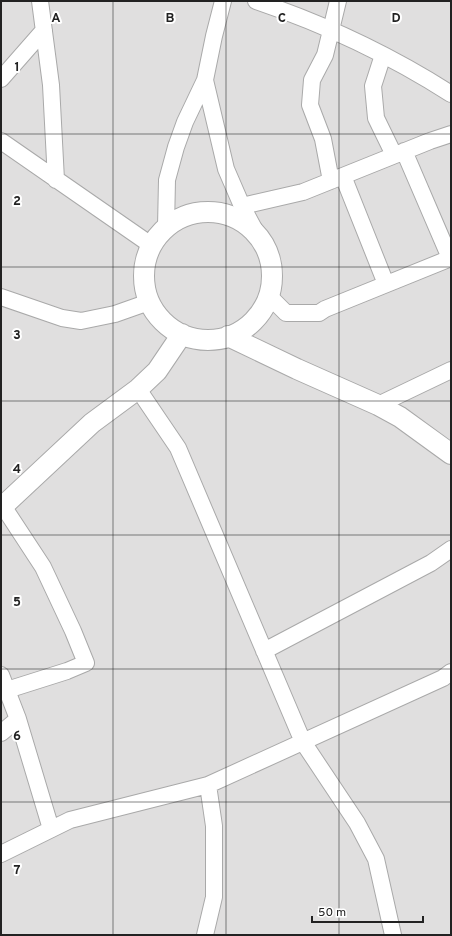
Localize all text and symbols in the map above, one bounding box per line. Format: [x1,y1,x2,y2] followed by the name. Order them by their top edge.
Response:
[51,11,61,27] text: A
[166,11,175,27] text: B
[278,11,286,27] text: C
[391,11,401,27] text: D
[14,60,20,76] text: 1
[13,194,21,210] text: 2
[13,328,21,344] text: 3
[13,462,21,478] text: 4
[13,595,21,611] text: 5
[13,729,21,745] text: 6
[14,863,21,879] text: 7
[312,898,423,924] scale bar
[318,905,346,921] text: 50 m

